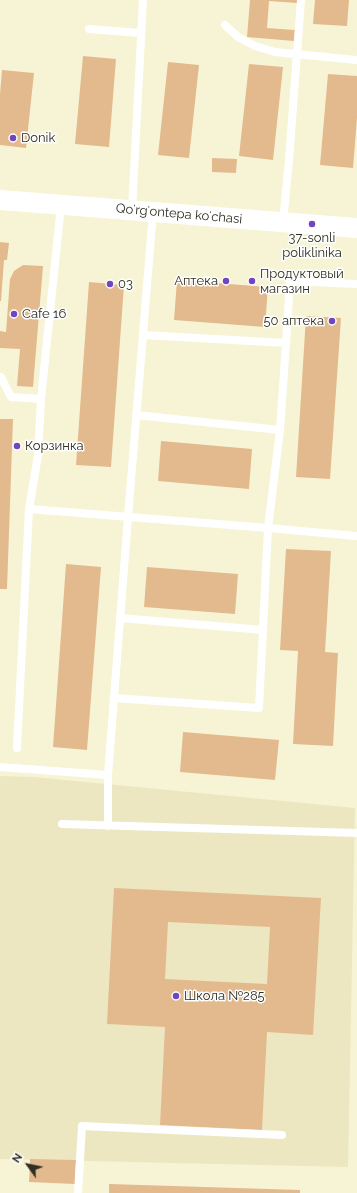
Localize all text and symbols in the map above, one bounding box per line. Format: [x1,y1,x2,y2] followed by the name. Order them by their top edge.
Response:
[21,130,55,146] place label: Donik
[8,133,18,143] marker: Donik
[115,201,243,227] street label: Qoʻrgʻontepa koʻchasi
[307,219,317,229] marker: 37-sonli poliklinika
[282,230,342,261] place label: 37-sonli poliklinika
[260,266,344,297] place label: Продуктовый магазин
[174,273,218,289] place label: Аптека
[118,276,133,292] place label: 03
[221,276,231,286] marker: Аптека
[247,276,257,286] marker: Продуктовый магазин
[105,279,115,289] marker: 03
[22,306,66,322] place label: Cafe 16
[9,309,19,319] marker: Cafe 16
[264,313,324,329] place label: 50 аптека
[327,316,337,326] marker: 50 аптека
[25,438,84,454] place label: Корзинка
[12,441,22,451] marker: Корзинка
[184,988,265,1004] place label: Школа №285
[171,991,181,1001] marker: Школа №285
[8,1145,48,1185] north arrow
[10,1151,25,1165] text: N

